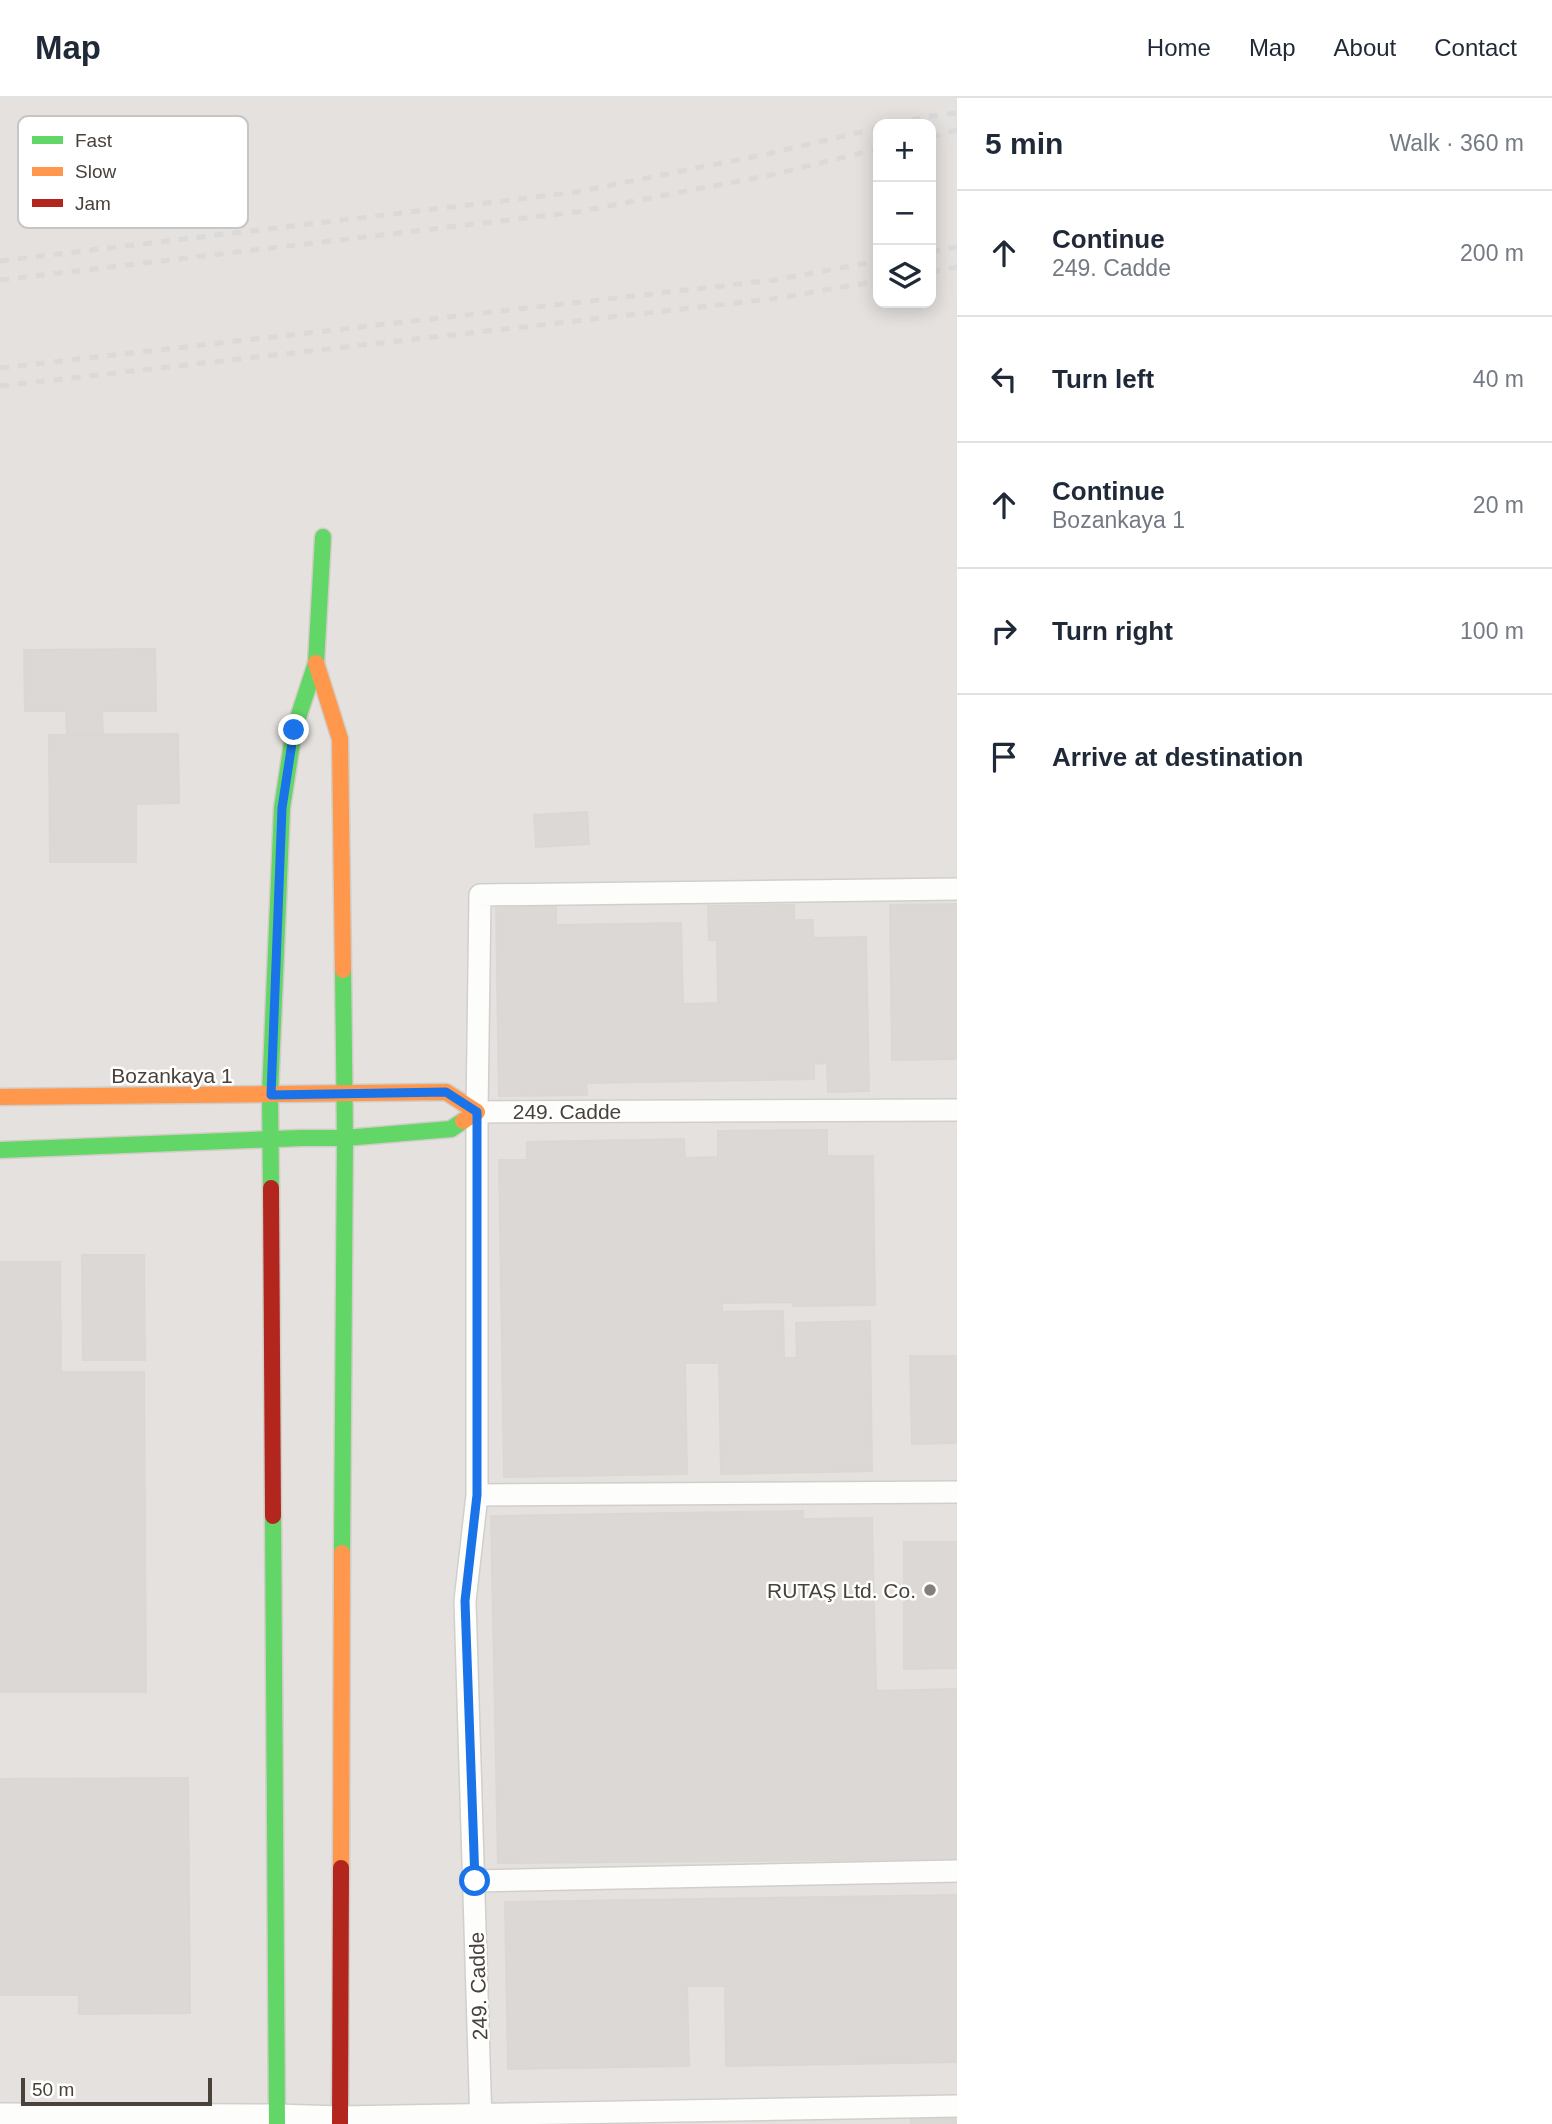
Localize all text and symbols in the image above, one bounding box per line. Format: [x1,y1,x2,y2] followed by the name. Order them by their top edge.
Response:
[35,29,101,66] text: Map
[1147,34,1211,61] text: Home
[1249,34,1296,61] text: Map
[1334,34,1396,61] text: About
[1434,34,1517,61] text: Contact
[18,116,248,228] legend
[873,119,936,308] map controls
[873,119,936,182] button: +
[985,127,1063,160] text: 5 min
[75,130,113,151] text: Fast
[1389,130,1524,156] text: Walk · 360 m
[75,161,116,182] text: Slow
[873,182,936,245] button: −
[75,193,111,214] text: Jam
[1052,224,1165,254] text: Continue
[985,234,1023,272] icon: ahead
[1460,240,1524,266] text: 200 m
[873,245,936,308] button: layers
[1052,255,1171,281] text: 249. Cadde
[985,360,1023,398] icon: left
[1052,364,1154,394] text: Turn left
[1473,366,1524,392] text: 40 m
[1052,476,1165,506] text: Continue
[985,486,1023,524] icon: ahead
[1473,492,1524,518] text: 20 m
[1052,507,1185,533] text: Bozankaya 1
[985,612,1023,650] icon: right
[1052,616,1173,646] text: Turn right
[1460,618,1524,644] text: 100 m
[278,714,309,745] route end
[985,738,1023,776] icon: arrive
[1052,742,1303,772] text: Arrive at destination
[111,1064,233,1087] street label: Bozankaya 1
[513,1100,621,1123] street label: 249. Cadde
[767,1579,916,1602] place label: RUTAŞ Ltd. Co.
[922,1582,938,1598] marker: RUTAŞ Ltd. Co.
[459,1865,490,1896] route start
[465,1931,491,2041] street label: 249. Cadde
[21,2075,212,2107] scale bar
[32,2079,74,2100] text: 50 m

